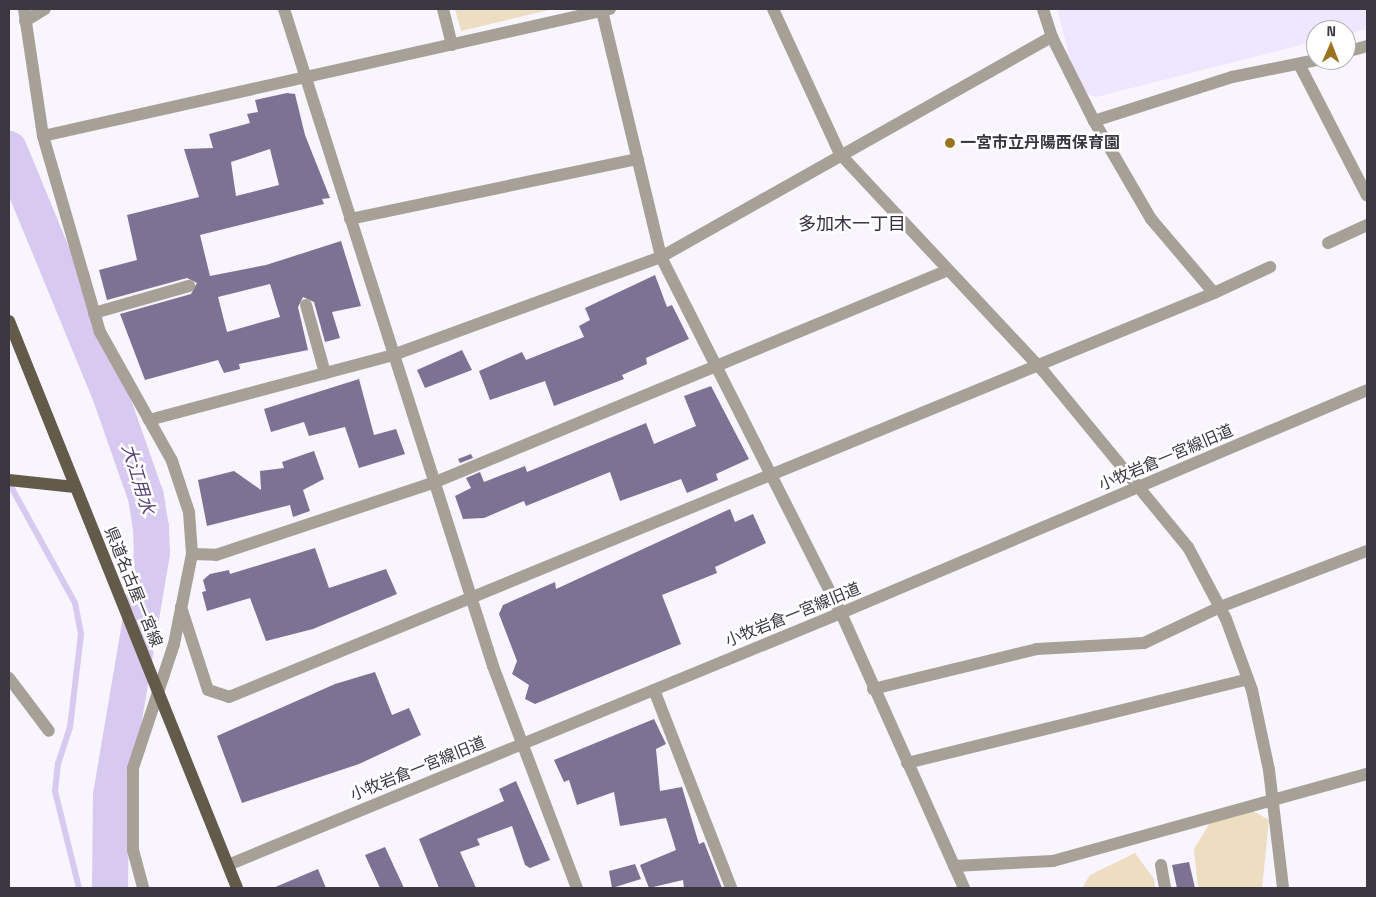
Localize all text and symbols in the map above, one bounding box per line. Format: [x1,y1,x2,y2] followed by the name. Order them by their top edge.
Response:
[1306,20,1356,70] north arrow
[1326,22,1336,40] text: N
[960,133,1120,153] place label: 一宮市立丹陽西保育園
[944,137,956,149] marker: 一宮市立丹陽西保育園
[798,213,906,235] district label: 多加木一丁目
[1096,421,1236,495] street label: 小牧岩倉一宮線旧道
[117,441,159,517] water label: 大江用水
[100,524,166,650] street label: 県道名古屋一宮線
[723,579,863,651] street label: 小牧岩倉一宮線旧道
[348,733,488,805] street label: 小牧岩倉一宮線旧道

